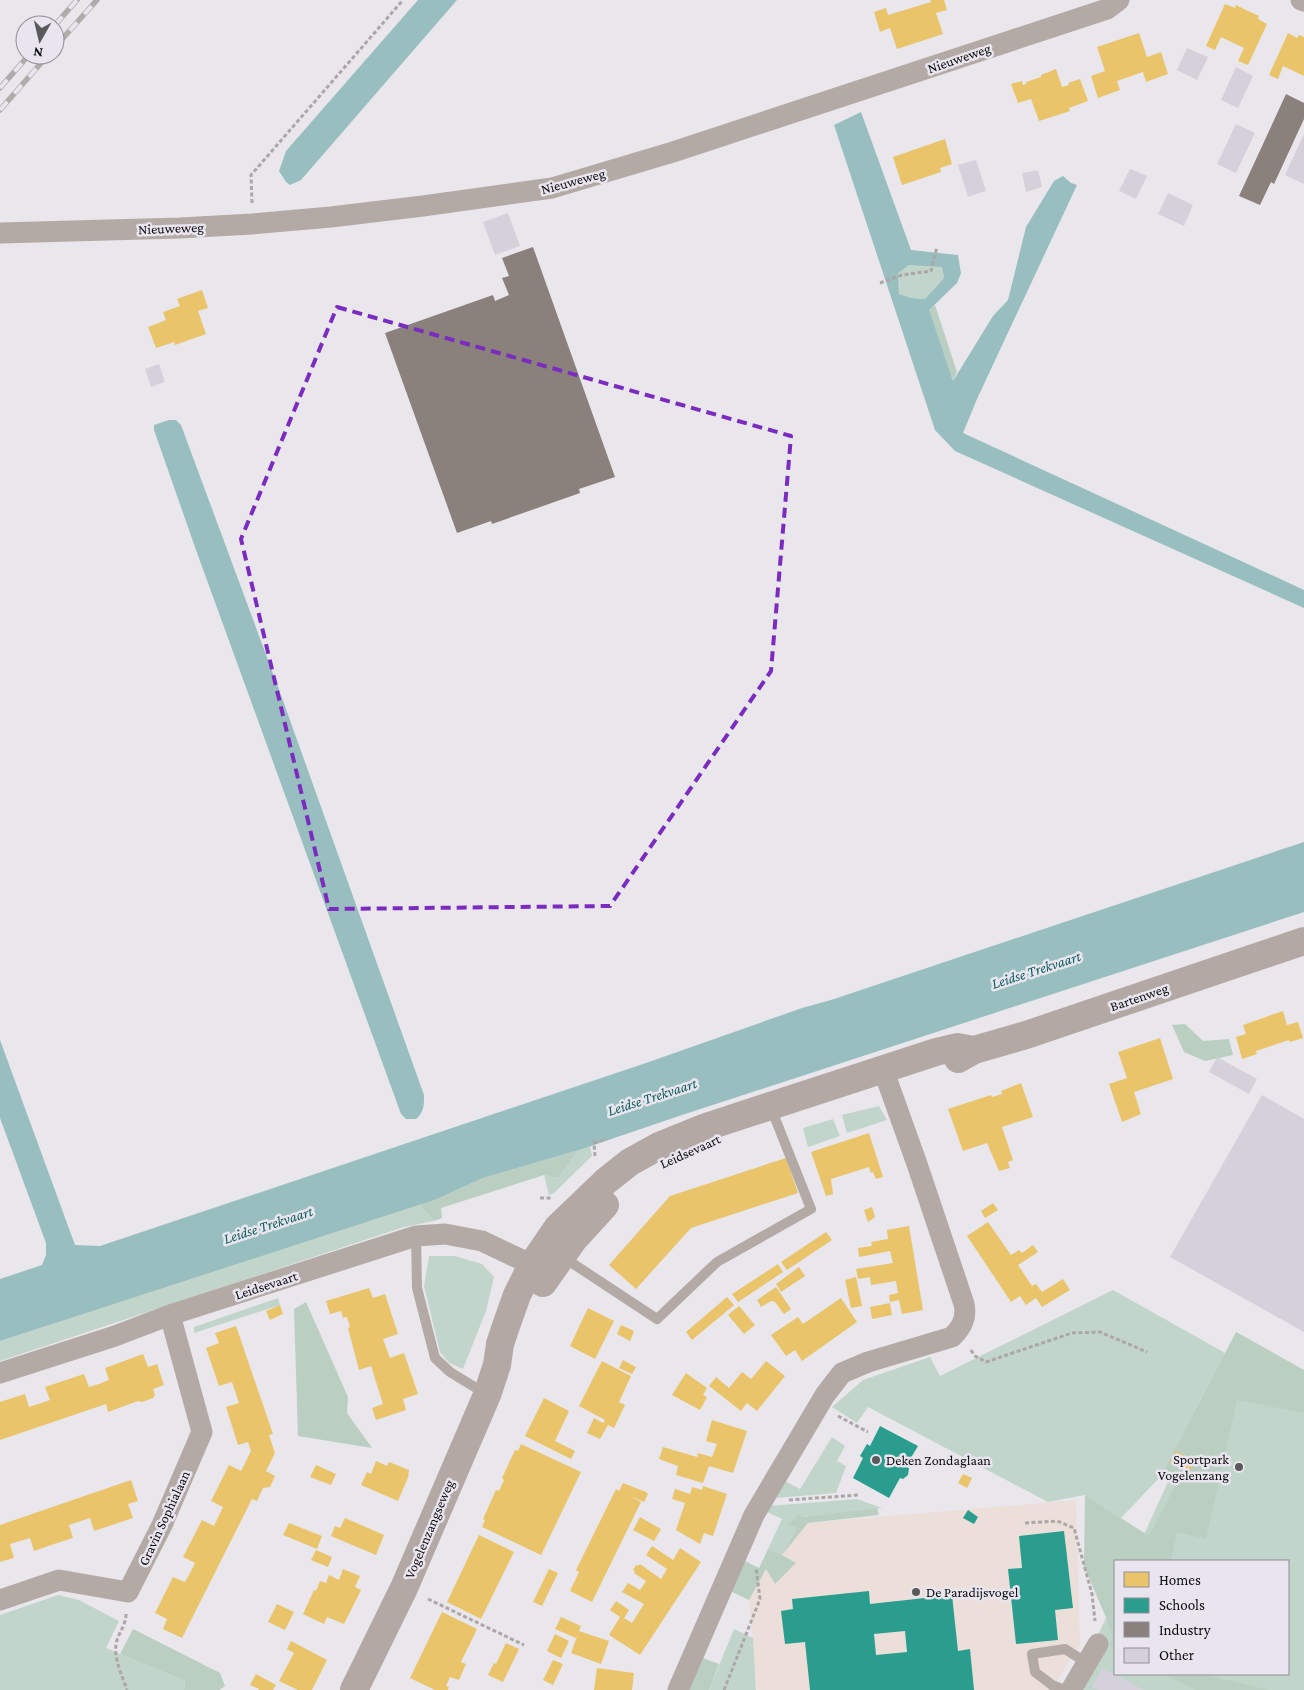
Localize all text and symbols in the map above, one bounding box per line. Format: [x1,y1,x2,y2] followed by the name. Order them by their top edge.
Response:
[15,15,65,65] north arrow
[925,40,993,76] street label: Nieuweweg
[32,44,44,61] text: N
[539,165,607,197] street label: Nieuweweg
[138,219,204,237] street label: Nieuweweg
[989,948,1083,992] water label: Leidse Trekvaart
[1108,980,1170,1014] street label: Bartenweg
[605,1075,699,1119] water label: Leidse Trekvaart
[657,1130,723,1171] street label: Leidsevaart
[221,1203,315,1247] water label: Leidse Trekvaart
[233,1267,300,1303] street label: Leidsevaart
[1158,1451,1229,1483] place label: Sportpark Vogelenzang
[886,1452,991,1468] place label: Deken Zondaglaan
[870,1454,882,1466] marker: Deken Zondaglaan
[1233,1461,1245,1473] marker: Sportpark Vogelenzang
[135,1468,193,1568] street label: Gravin Sophialaan
[401,1477,457,1581] street label: Vogelenzangseweg
[1114,1560,1289,1675] legend
[1159,1572,1201,1588] text: Homes
[926,1584,1019,1601] place label: De Paradijsvogel
[910,1586,922,1598] marker: De Paradijsvogel
[1159,1597,1205,1613] text: Schools
[1159,1622,1211,1639] text: Industry
[1159,1647,1195,1663] text: Other

